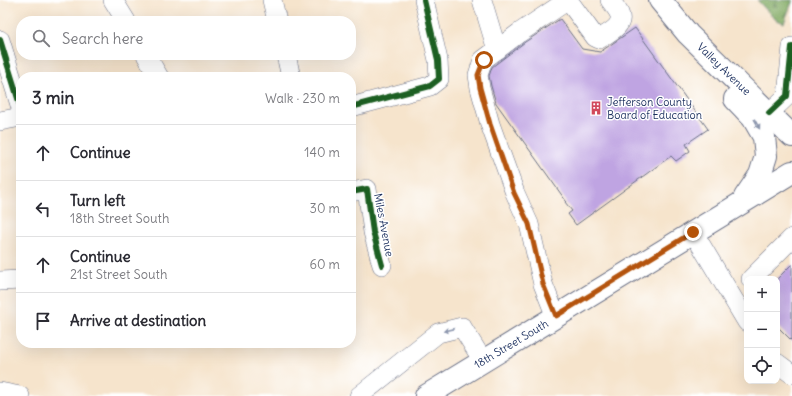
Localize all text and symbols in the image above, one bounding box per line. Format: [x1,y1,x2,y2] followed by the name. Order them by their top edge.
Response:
[16,16,356,60] search box
[30,27,52,49] icon: search
[62,29,143,48] text: Search here
[694,40,754,98] street label: Valley Avenue
[475,51,493,69] route start
[32,87,74,109] text: 3 min
[265,90,340,107] text: Walk · 230 m
[607,95,702,122] place label: Jefferson County Board of Education
[588,100,604,116] building icon: Jefferson County Board of Education
[754,119,760,130] one-way arrow
[32,142,54,164] icon: ahead
[70,143,131,162] text: Continue
[304,144,340,161] text: 140 m
[70,191,125,210] text: Turn left
[371,192,397,258] street label: Miles Avenue
[32,198,54,220] icon: left
[310,200,340,217] text: 30 m
[70,210,169,227] text: 18th Street South
[684,223,702,241] route end
[70,247,131,266] text: Continue
[32,254,54,276] icon: ahead
[309,256,340,273] text: 60 m
[70,266,167,283] text: 21st Street South
[744,276,780,384] map controls
[744,276,780,312] button: +
[32,310,54,332] icon: arrive
[70,311,206,330] text: Arrive at destination
[744,312,780,348] button: −
[471,316,551,372] street label: 18th Street South
[443,328,455,334] one-way arrow
[744,348,780,384] button: locate

